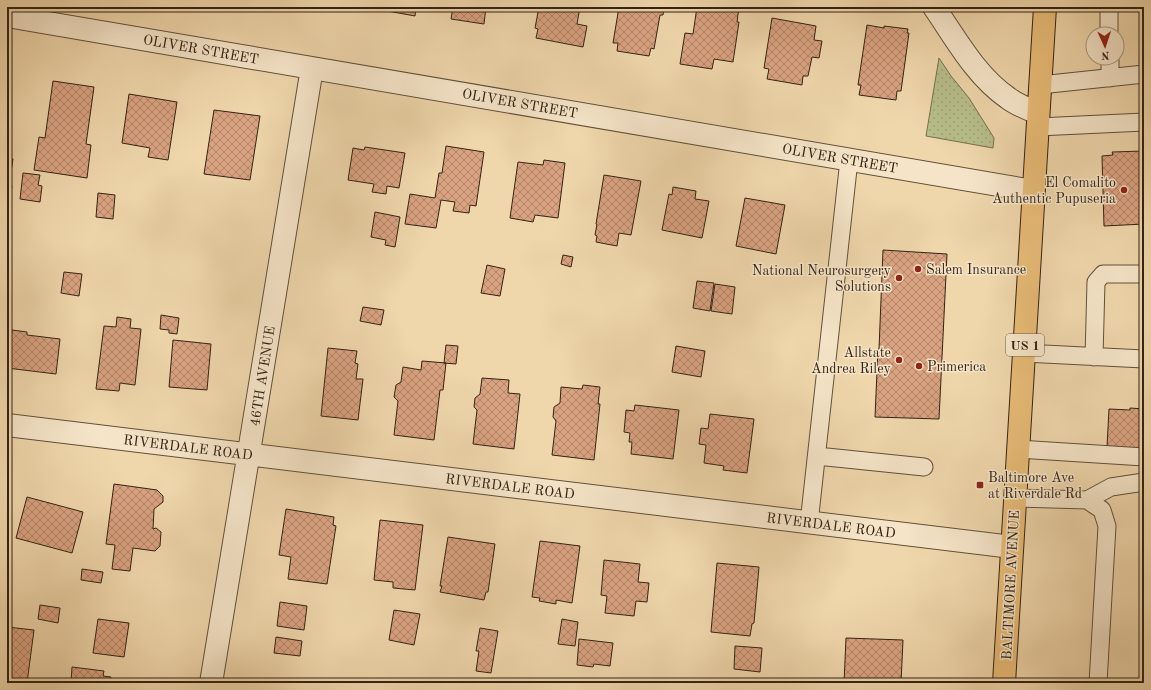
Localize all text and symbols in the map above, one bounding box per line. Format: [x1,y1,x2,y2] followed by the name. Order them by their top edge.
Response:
[1085,26,1125,66] north arrow
[142,33,260,67] street label: OLIVER STREET
[1100,49,1110,60] text: N
[461,87,579,121] street label: OLIVER STREET
[781,142,899,176] street label: OLIVER STREET
[992,176,1116,206] place label: El Comalito Authentic Pupuseria
[1119,185,1129,195] marker: El Comalito Authentic Pupuseria
[926,263,1026,277] place label: Salem Insurance
[752,264,892,294] place label: National Neurosurgery Solutions
[913,264,923,274] marker: Salem Insurance
[894,273,904,283] marker: National Neurosurgery Solutions
[248,325,278,427] street label: 46TH AVENUE
[1006,334,1044,356] road number: US 1
[811,346,892,376] place label: Allstate Andrea Riley
[894,355,904,365] marker: Allstate Andrea Riley
[927,360,986,374] place label: Primerica
[914,361,924,371] marker: Primerica
[122,433,253,463] street label: RIVERDALE ROAD
[988,471,1082,501] place label: Baltimore Ave at Riverdale Rd
[444,472,575,502] street label: RIVERDALE ROAD
[975,480,985,490] marker: Baltimore Ave at Riverdale Rd
[1000,510,1022,660] street label: BALTIMORE AVENUE
[765,511,896,541] street label: RIVERDALE ROAD

